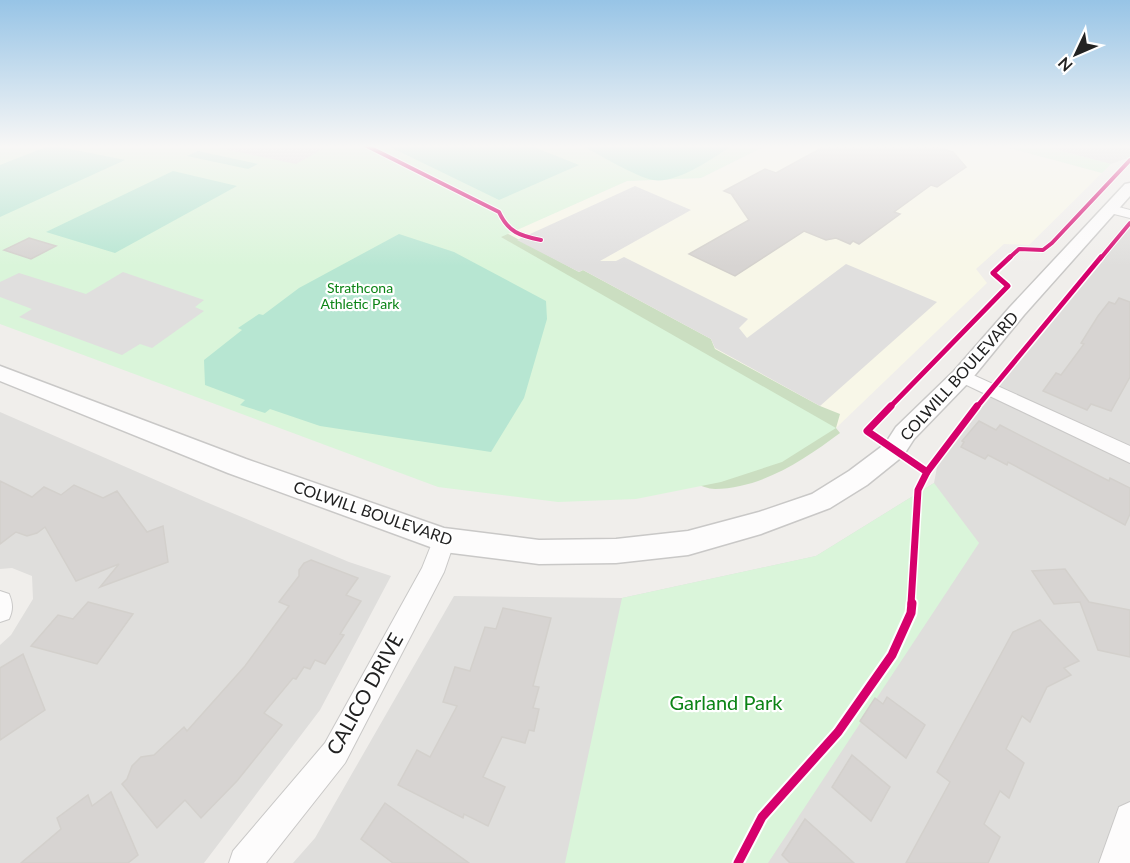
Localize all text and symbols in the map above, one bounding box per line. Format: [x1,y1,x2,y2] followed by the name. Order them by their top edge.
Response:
[1046,24,1106,84] north arrow
[1054,54,1076,76] text: N
[321,279,400,312] park label: Strathcona Athletic Park
[896,307,1022,444] street label: COLWILL BOULEVARD
[291,476,455,549] street label: COLWILL BOULEVARD
[321,628,407,759] street label: CALICO DRIVE
[670,690,783,714] park label: Garland Park

